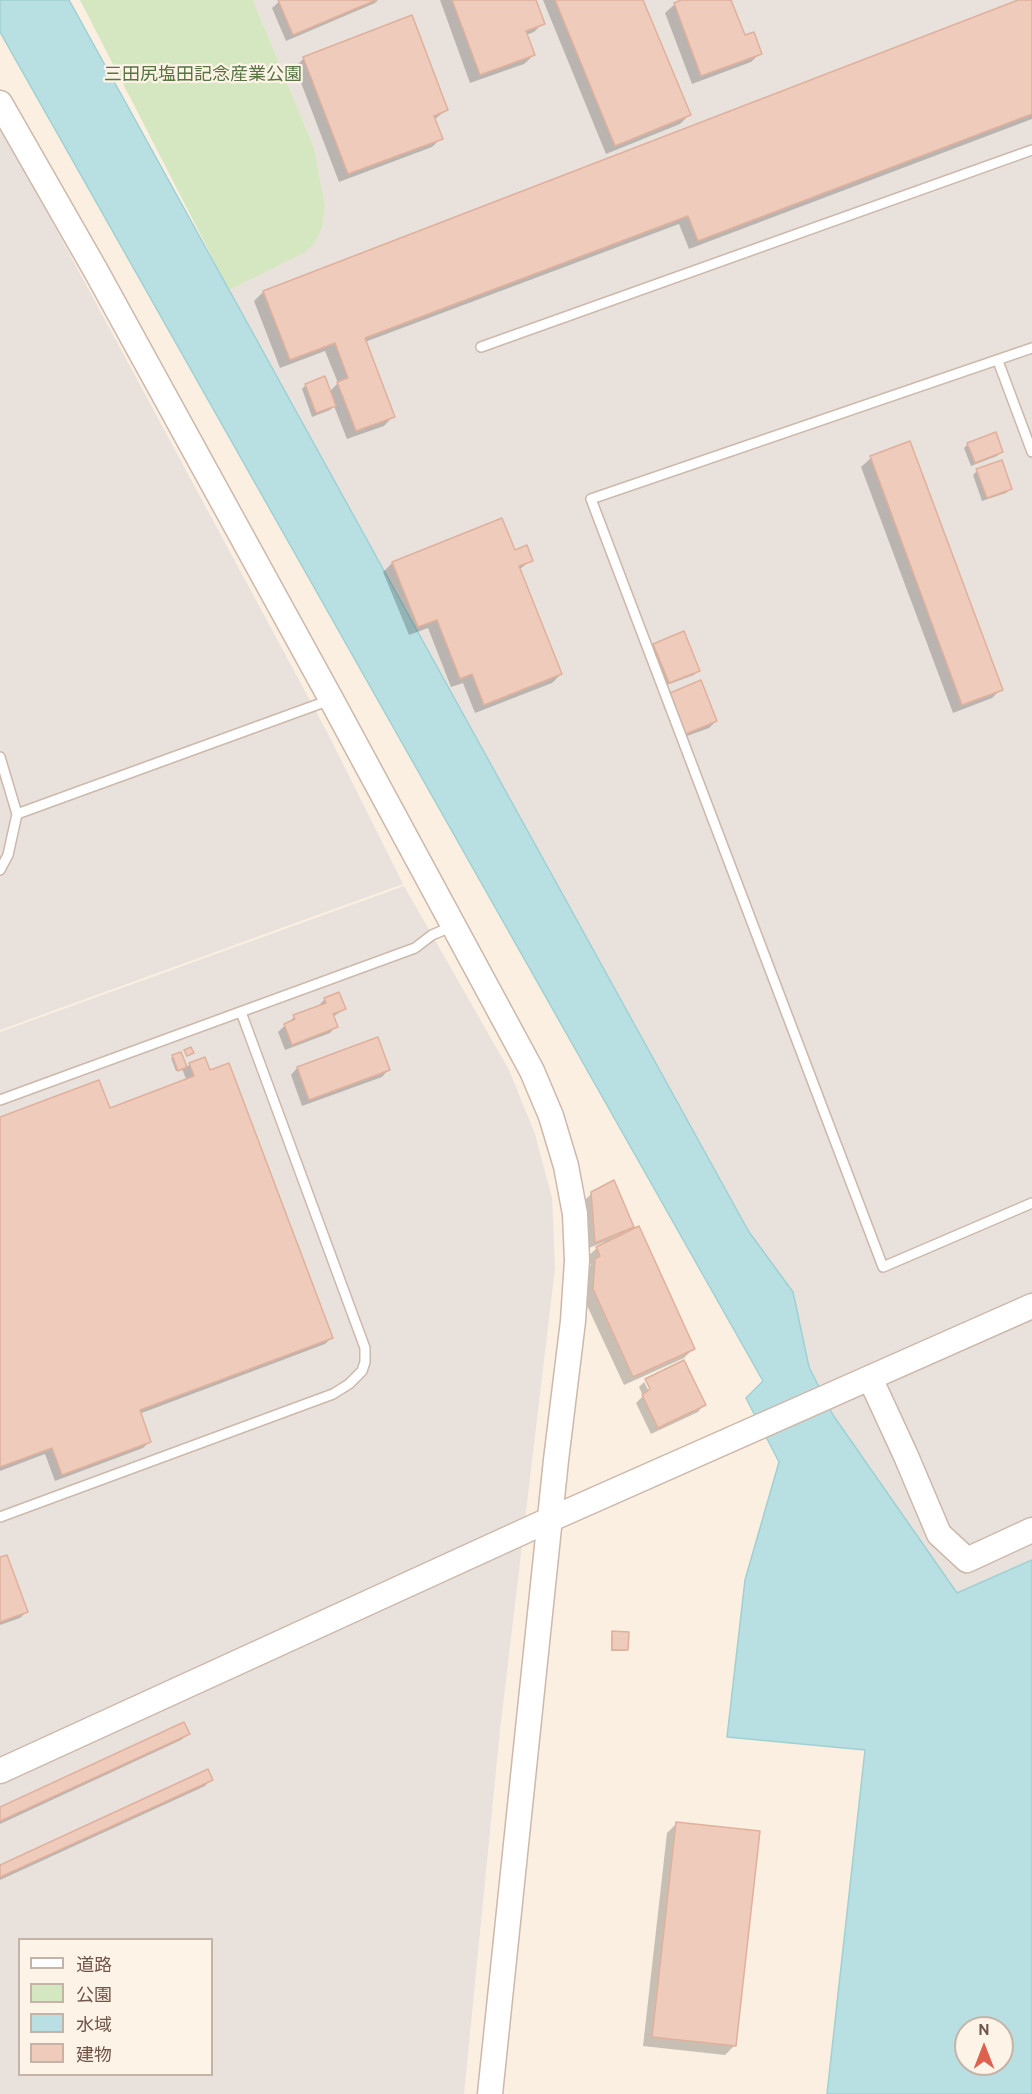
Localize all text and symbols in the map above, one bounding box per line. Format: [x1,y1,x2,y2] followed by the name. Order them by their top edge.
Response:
[104,64,302,86] park label: 三田尻塩田記念産業公園
[18,1938,213,2076] legend
[76,1954,112,1976] text: 道路
[76,1984,112,2006] text: 公園
[76,2014,112,2036] text: 水域
[954,2016,1014,2076] north arrow
[978,2020,990,2039] text: N
[76,2044,112,2066] text: 建物

